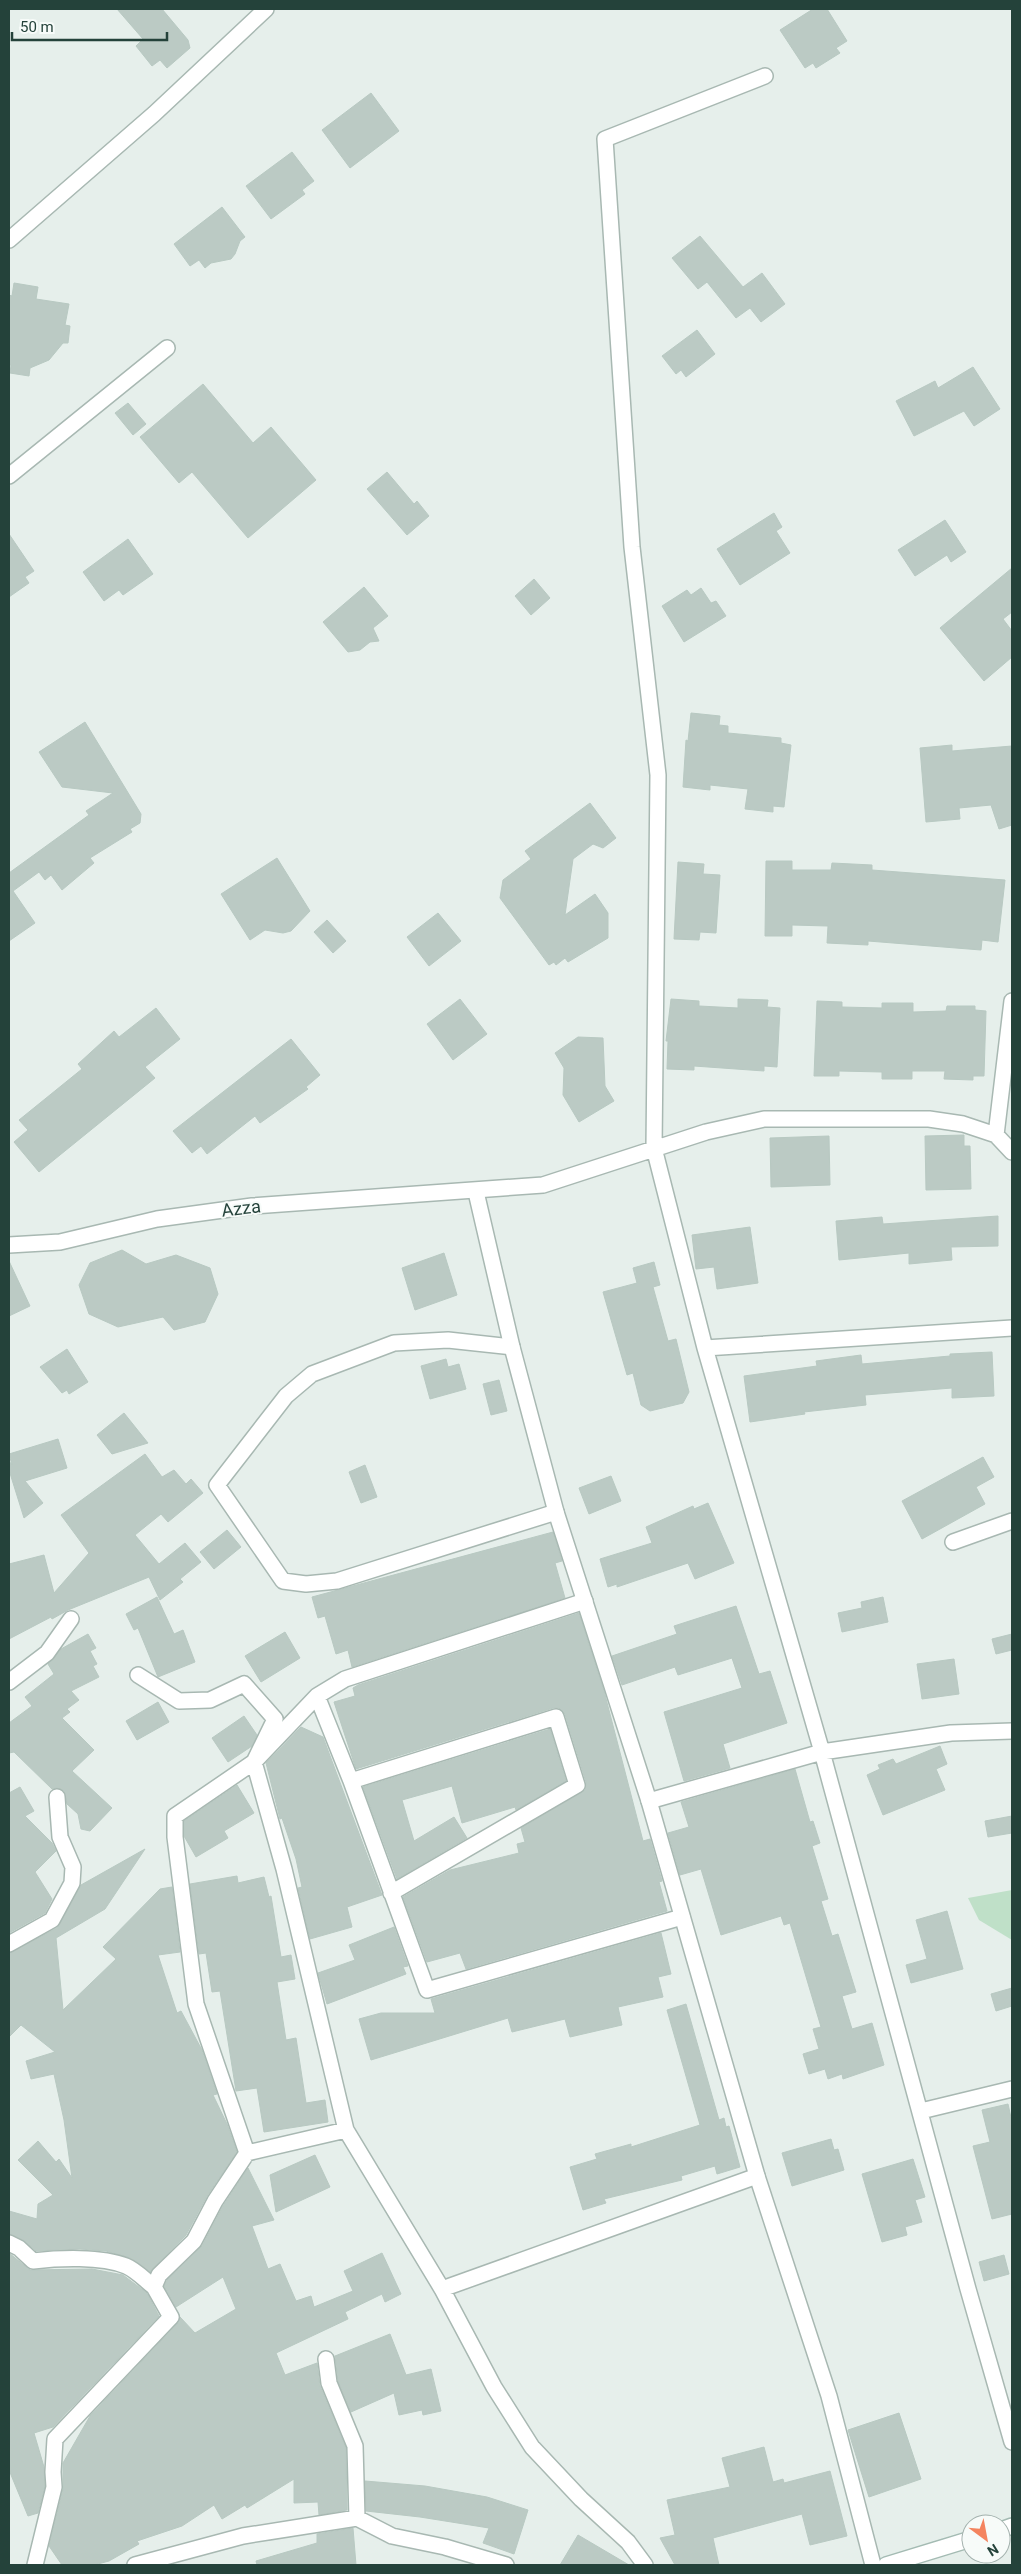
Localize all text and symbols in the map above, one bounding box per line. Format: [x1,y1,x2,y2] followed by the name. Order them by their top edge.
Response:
[12,10,168,42] scale bar
[20,18,54,36] text: 50 m
[220,1195,262,1221] street label: Azza
[961,2514,1011,2564] north arrow
[984,2541,1001,2559] text: N

